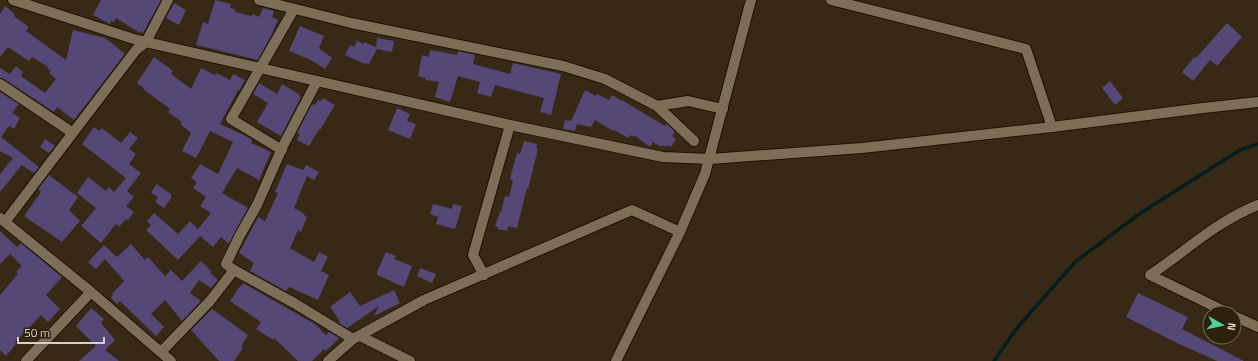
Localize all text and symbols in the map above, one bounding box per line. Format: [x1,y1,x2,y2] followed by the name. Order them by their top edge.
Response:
[1202,305,1242,345] north arrow
[18,319,104,345] scale bar
[1223,322,1240,332] text: N
[24,323,50,342] text: 50 m

